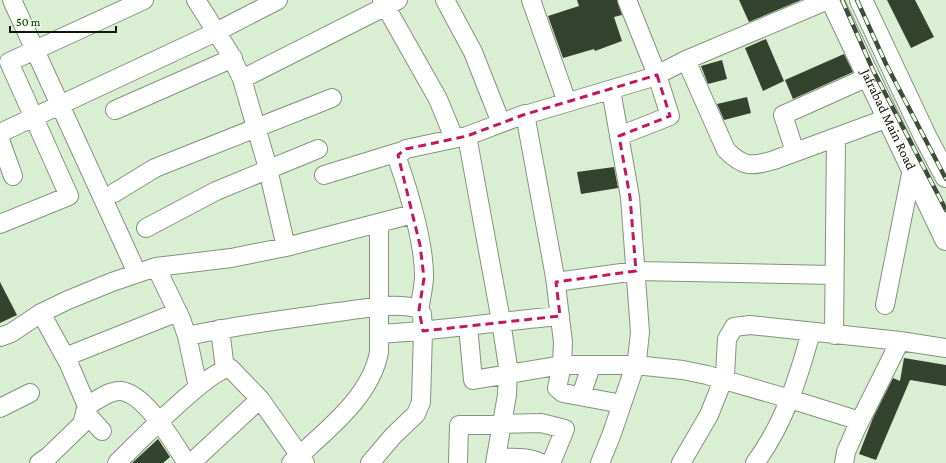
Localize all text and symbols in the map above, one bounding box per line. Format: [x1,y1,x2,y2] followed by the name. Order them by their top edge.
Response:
[10,8,116,34] scale bar
[16,15,41,29] text: 50 m
[857,64,920,173] street label: Jafrabad Main Road

